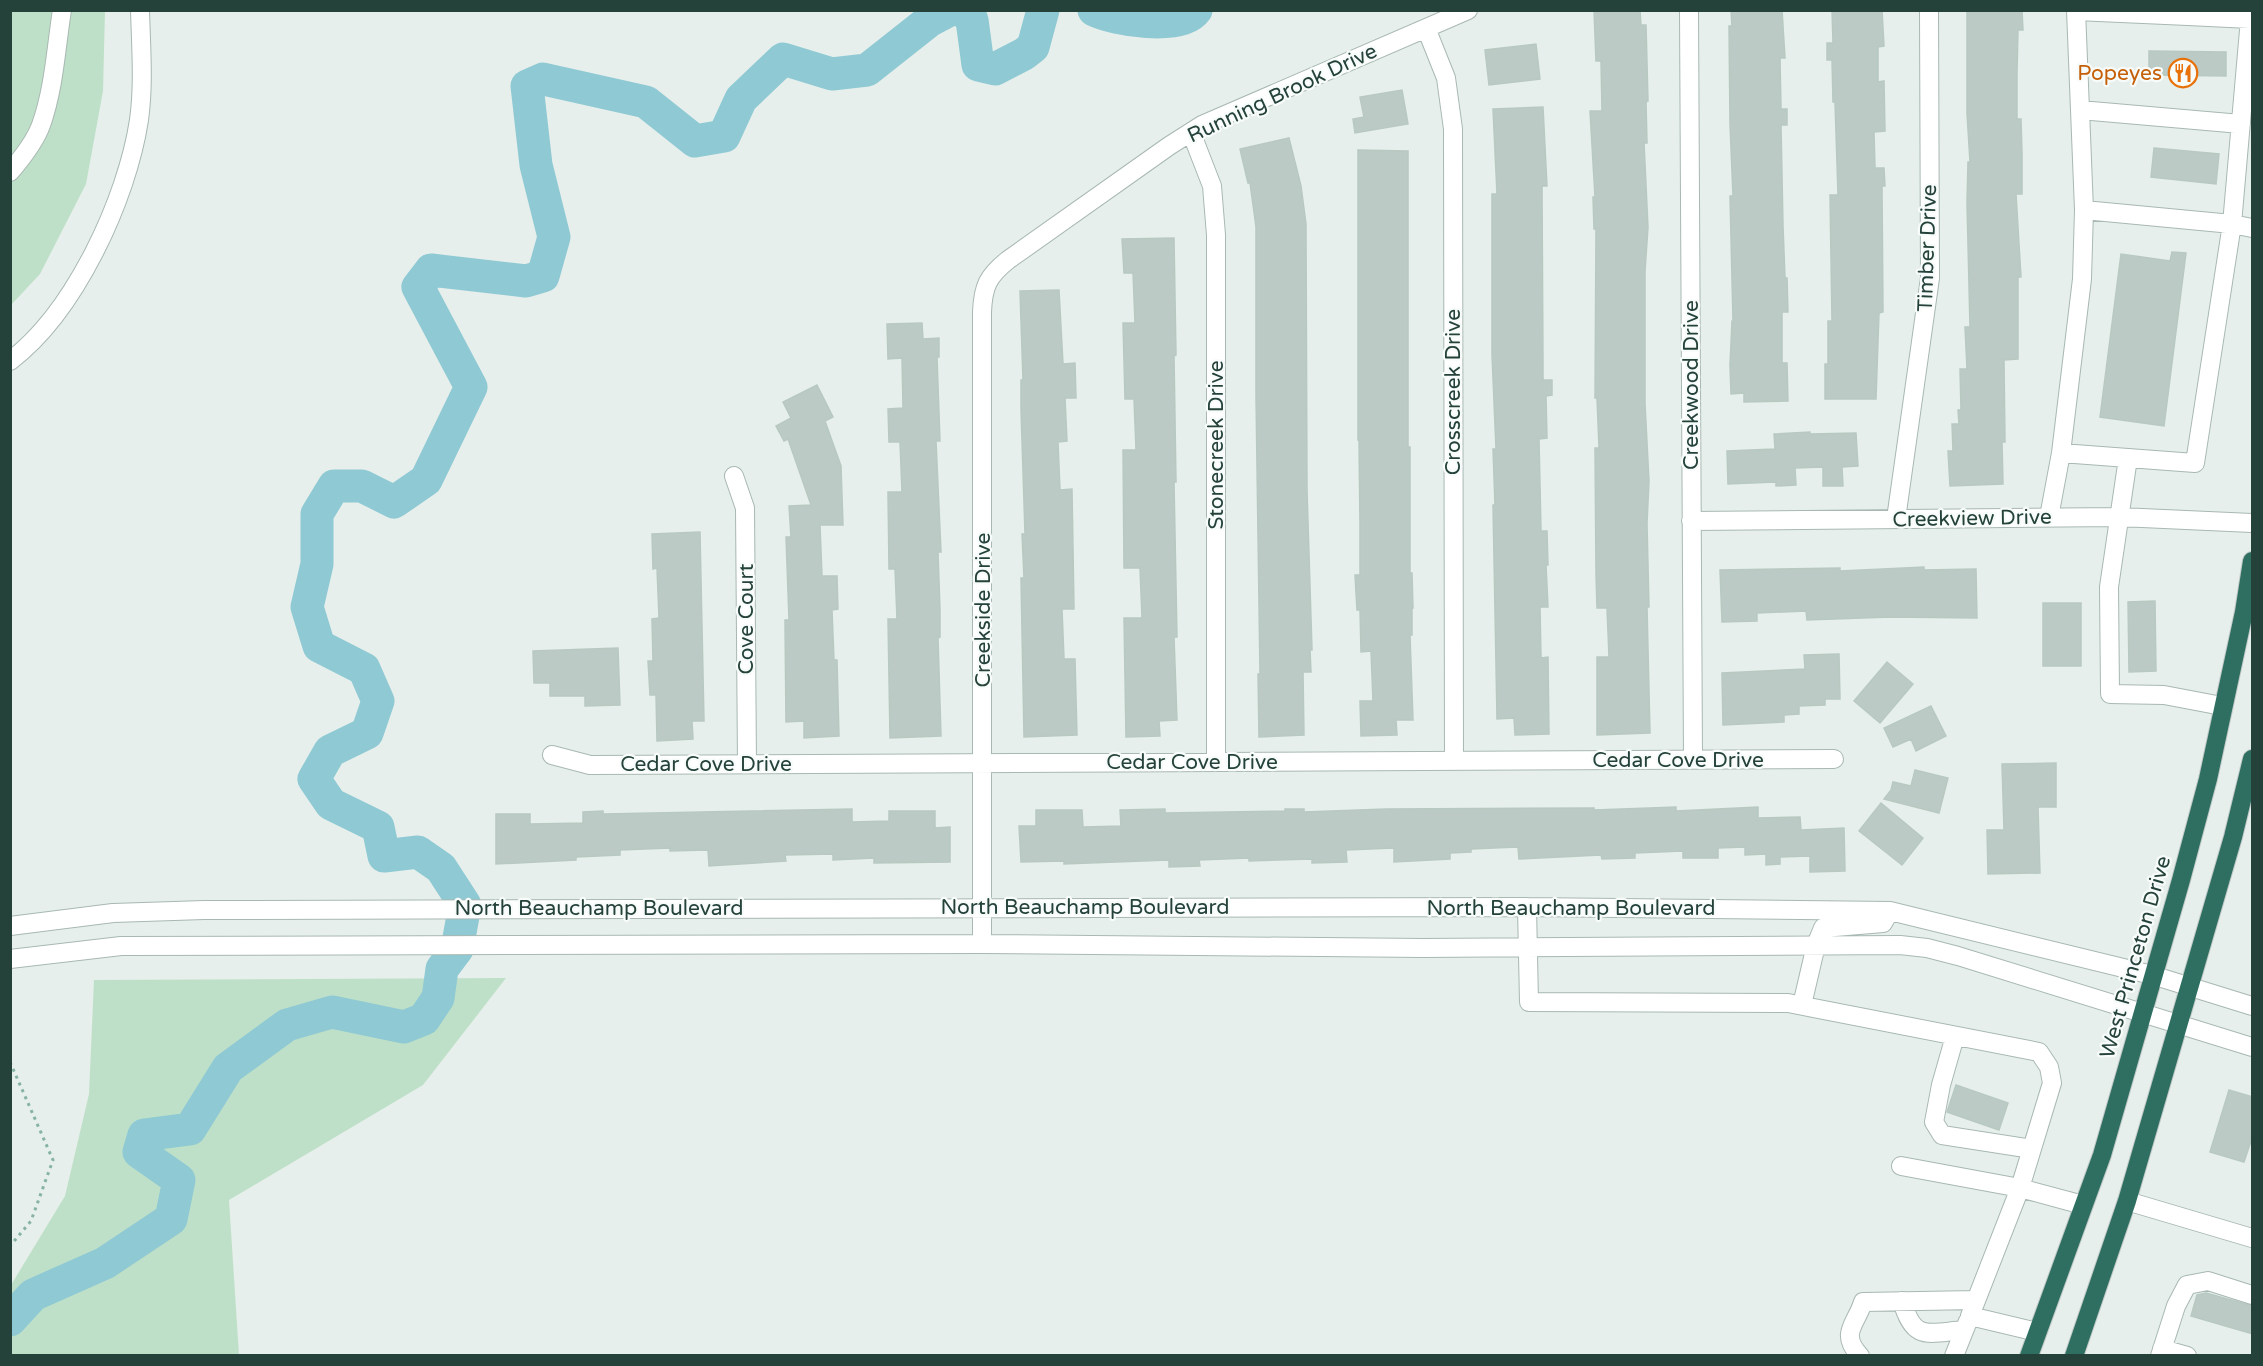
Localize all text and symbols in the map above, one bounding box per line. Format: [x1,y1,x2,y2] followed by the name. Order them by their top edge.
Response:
[1183,38,1381,148] street label: Running Brook Drive
[2167,57,2199,89] restaurant icon: Popeyes
[2077,61,2162,86] place label: Popeyes
[1913,184,1942,312] street label: Timber Drive
[1679,300,1704,470] street label: Creekwood Drive
[1441,309,1466,475] street label: Crosscreek Drive
[1204,360,1229,530] street label: Stonecreek Drive
[1892,505,2052,532] street label: Creekview Drive
[971,532,996,687] street label: Creekside Drive
[734,563,759,675] street label: Cove Court
[1592,748,1764,773] street label: Cedar Cove Drive
[1106,750,1278,775] street label: Cedar Cove Drive
[620,752,792,777] street label: Cedar Cove Drive
[2095,853,2176,1061] street label: West Princeton Drive
[940,895,1230,920] street label: North Beauchamp Boulevard
[454,896,744,921] street label: North Beauchamp Boulevard
[1426,896,1716,921] street label: North Beauchamp Boulevard

